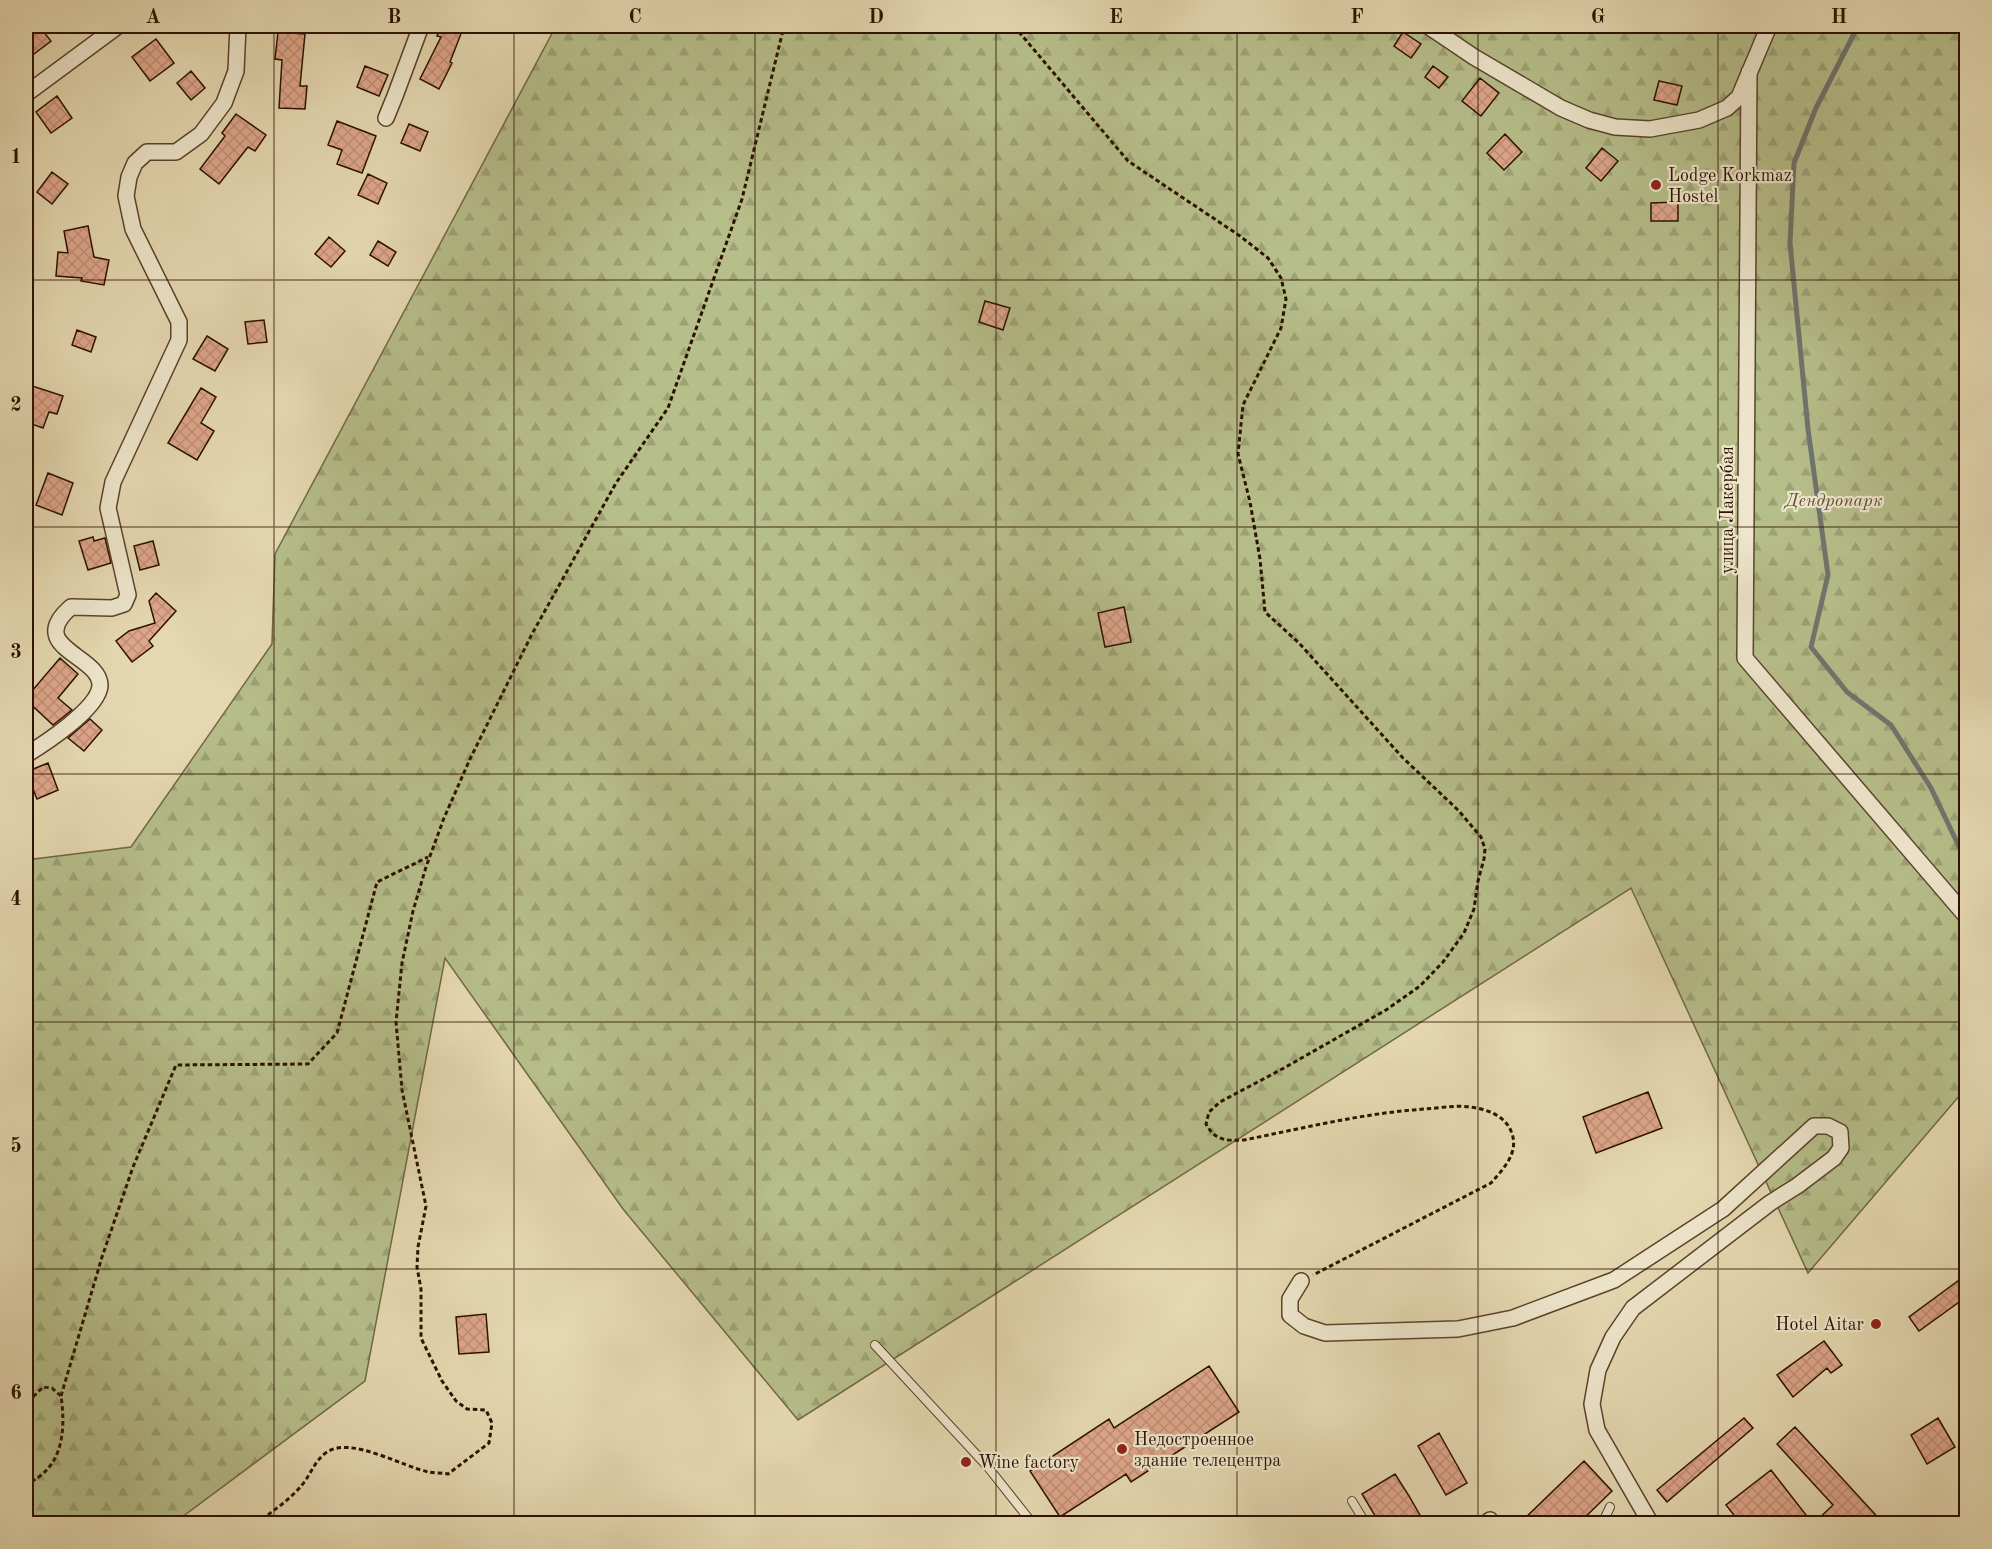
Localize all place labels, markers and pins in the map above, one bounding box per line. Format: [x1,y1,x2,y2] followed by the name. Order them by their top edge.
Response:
[1668,167,1792,206] place label: Lodge Korkmaz Hostel
[1649,178,1663,192] marker: Lodge Korkmaz Hostel
[1775,1316,1865,1334] place label: Hotel Aitar
[1869,1317,1883,1331] marker: Hotel Aitar
[1134,1431,1281,1470] place label: Недостроенное здание телецентра
[1115,1442,1129,1456] marker: Недостроенное здание телецентра
[978,1454,1080,1472] place label: Wine factory
[959,1455,973,1469] marker: Wine factory

